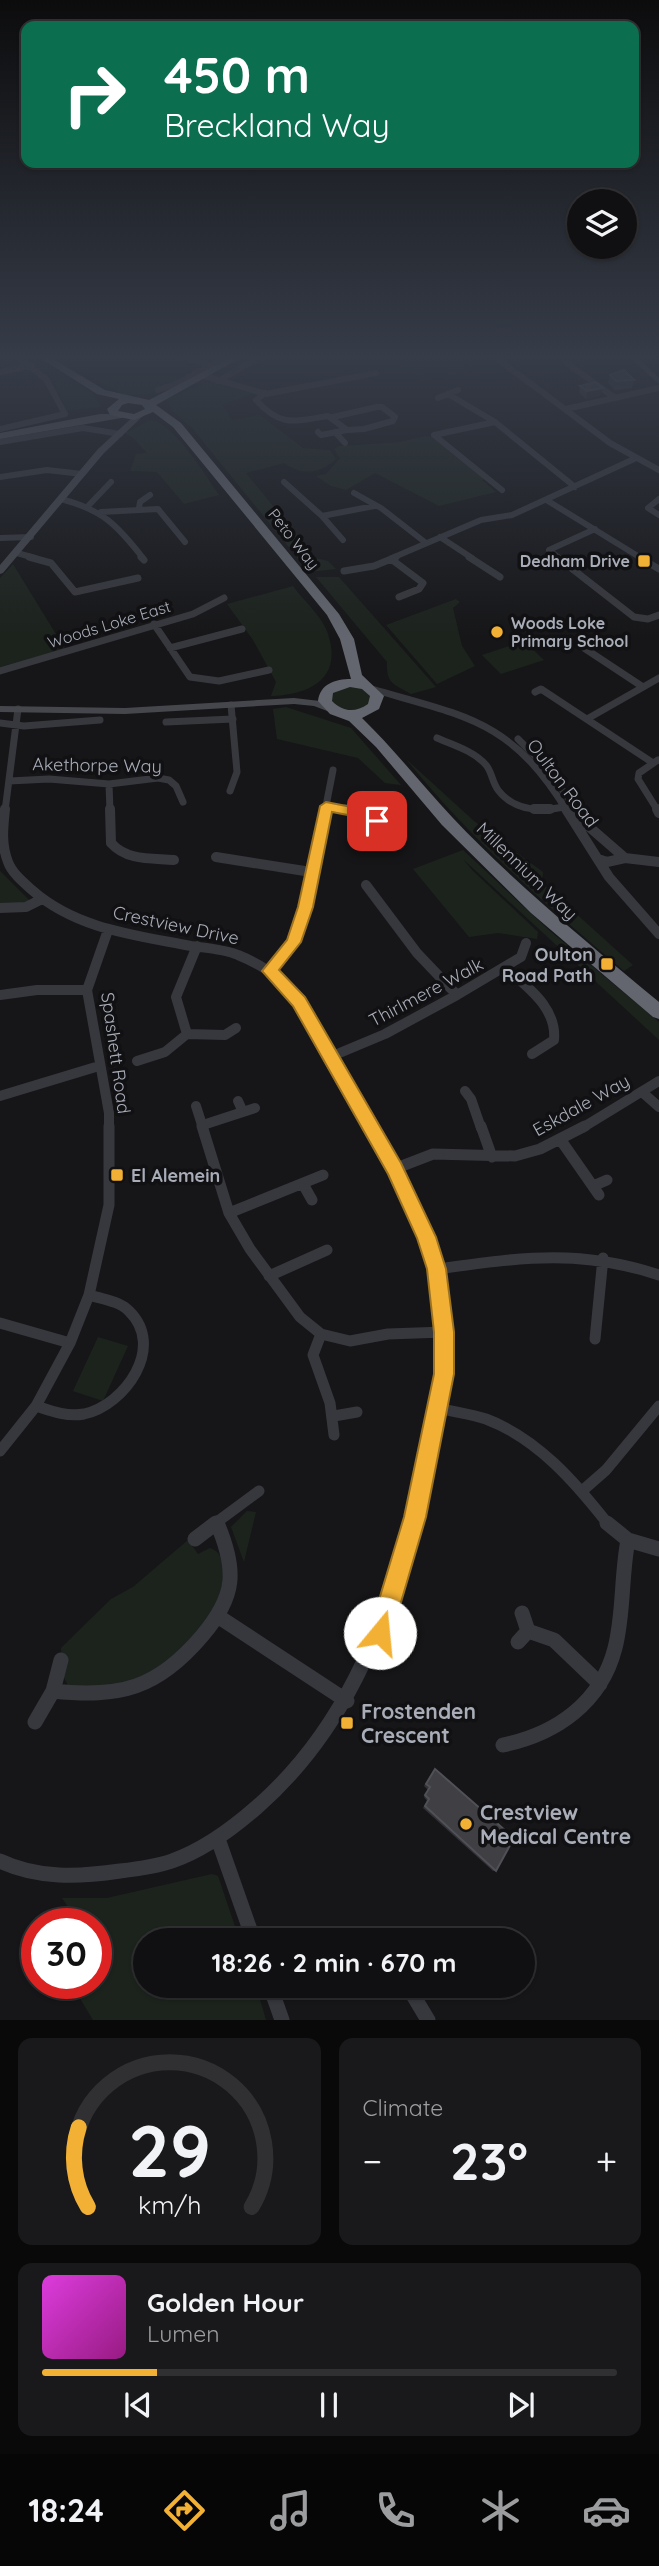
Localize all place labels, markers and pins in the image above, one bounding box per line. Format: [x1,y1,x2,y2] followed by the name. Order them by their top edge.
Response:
[520,551,630,571] place label: Dedham Drive
[636,553,652,569] marker: Dedham Drive
[511,613,629,651] place label: Woods Loke Primary School
[489,624,505,640] marker: Woods Loke Primary School
[347,791,407,851] pin
[502,943,593,987] place label: Oulton Road Path
[599,956,615,972] marker: Oulton Road Path
[131,1164,220,1187] place label: El Alemein
[109,1167,125,1183] marker: El Alemein
[361,1698,476,1748] place label: Frostenden Crescent
[339,1715,355,1731] marker: Frostenden Crescent
[480,1799,631,1849] place label: Crestview Medical Centre
[458,1816,474,1832] marker: Crestview Medical Centre

